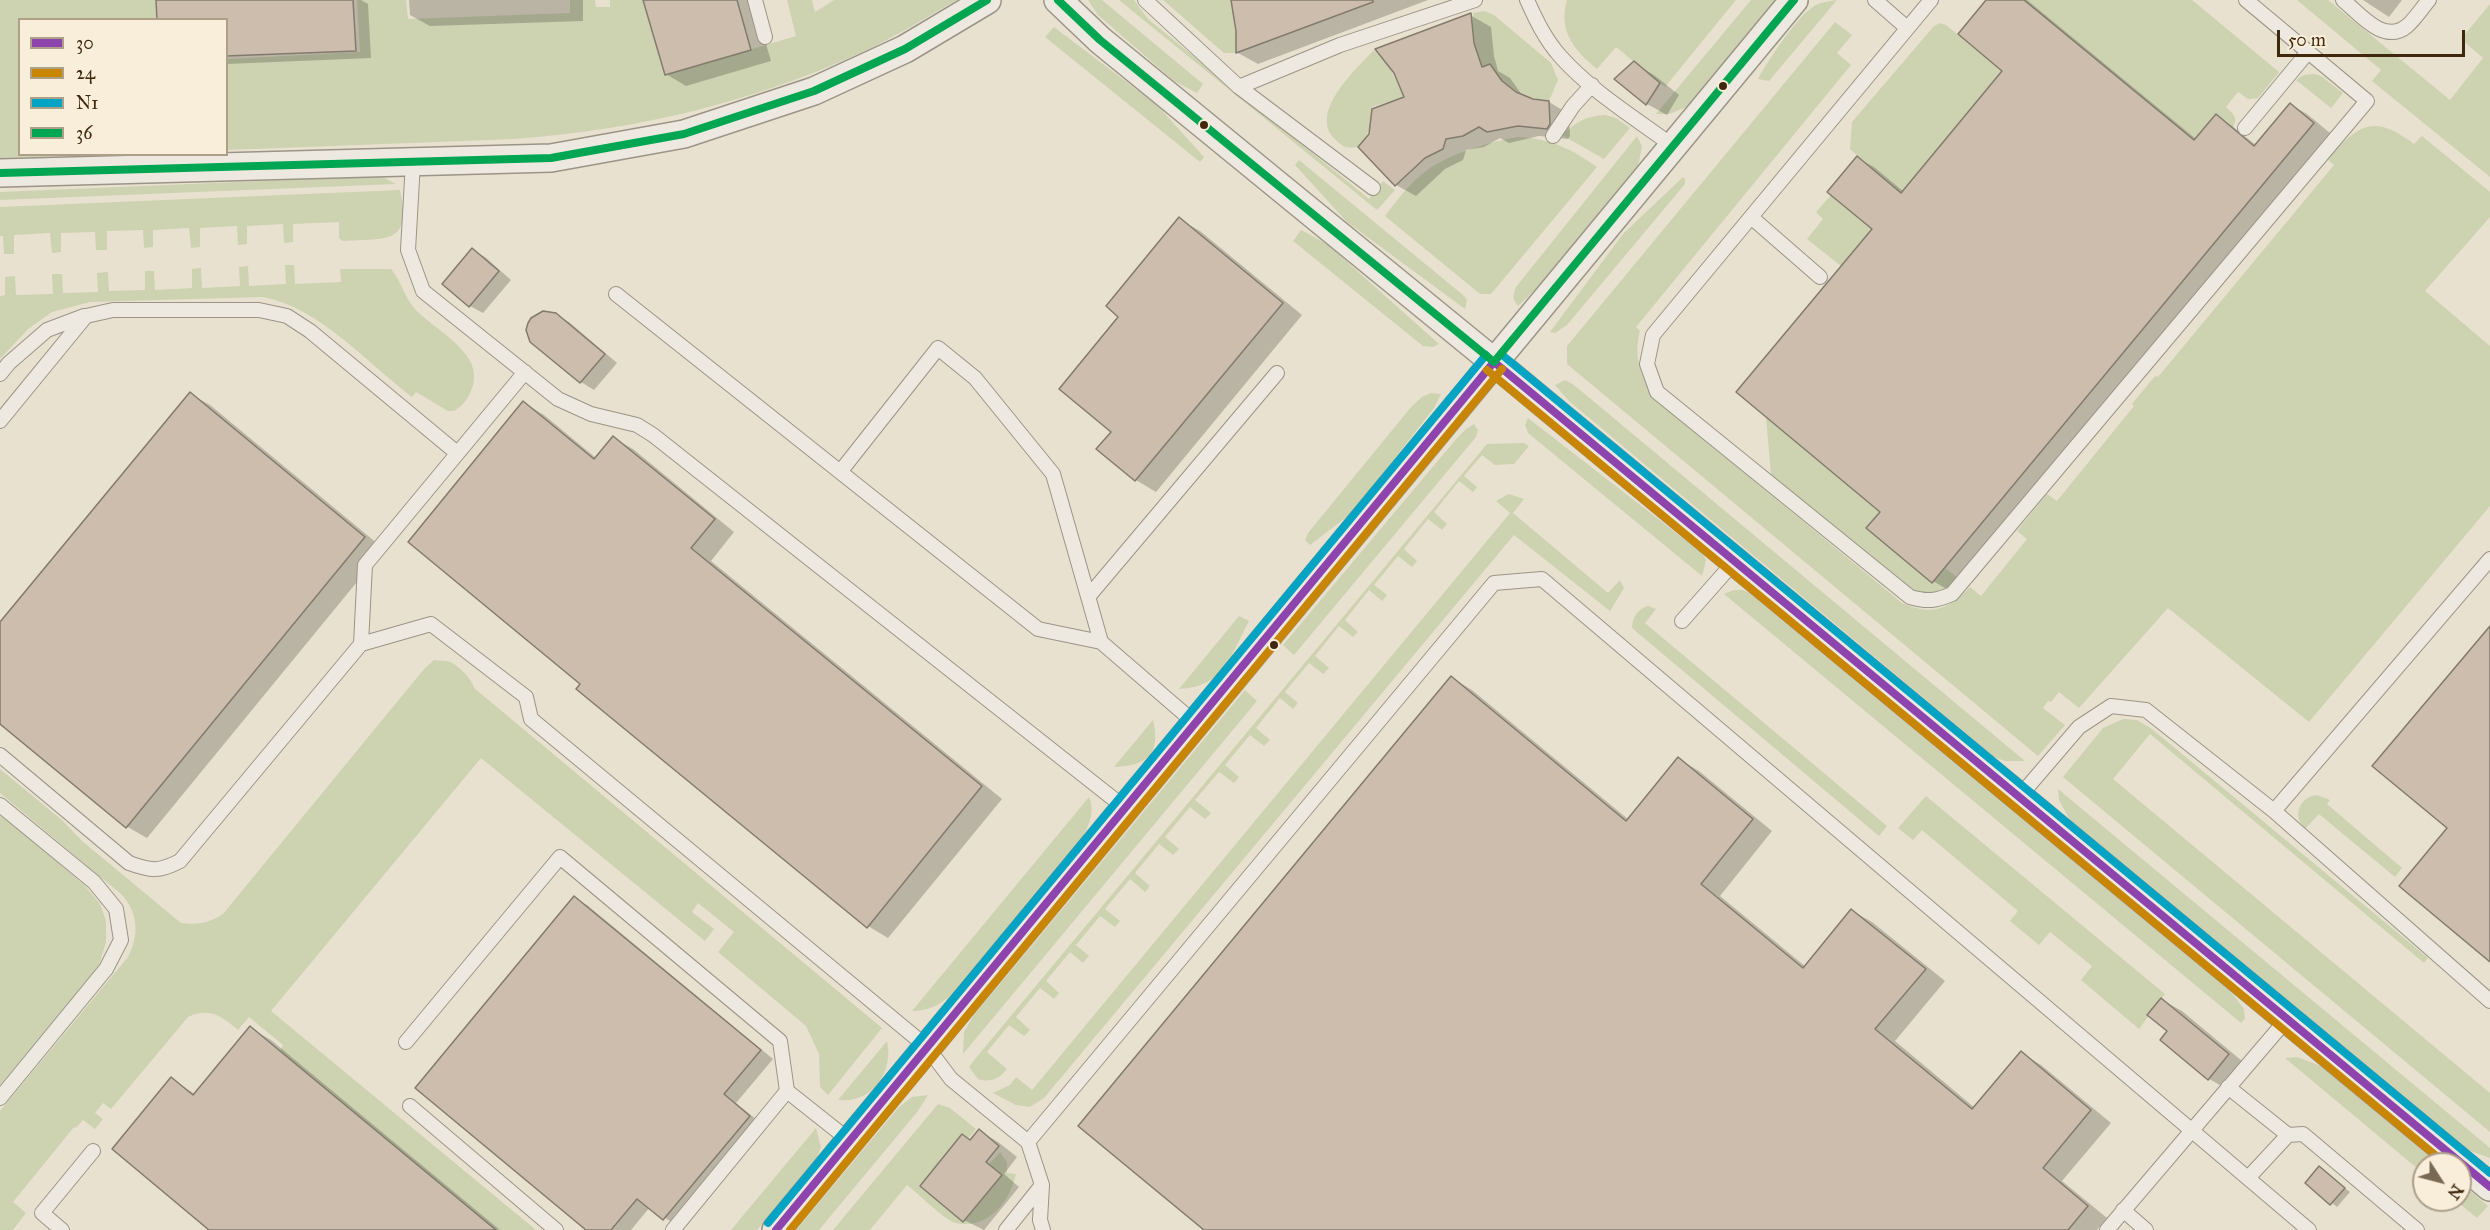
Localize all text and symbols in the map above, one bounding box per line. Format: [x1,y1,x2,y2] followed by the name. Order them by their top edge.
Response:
[18,18,228,156] legend
[2280,18,2468,56] scale bar
[2288,29,2326,51] text: 50 m
[76,32,94,54] text: 30
[76,62,95,84] text: 24
[1717,80,1729,92] unlabelled marker
[76,92,98,114] text: N1
[1198,119,1210,131] unlabelled marker
[76,122,92,144] text: 36
[1268,639,1280,651] unlabelled marker
[2412,1152,2472,1212] north arrow
[2444,1181,2467,1203] text: N

